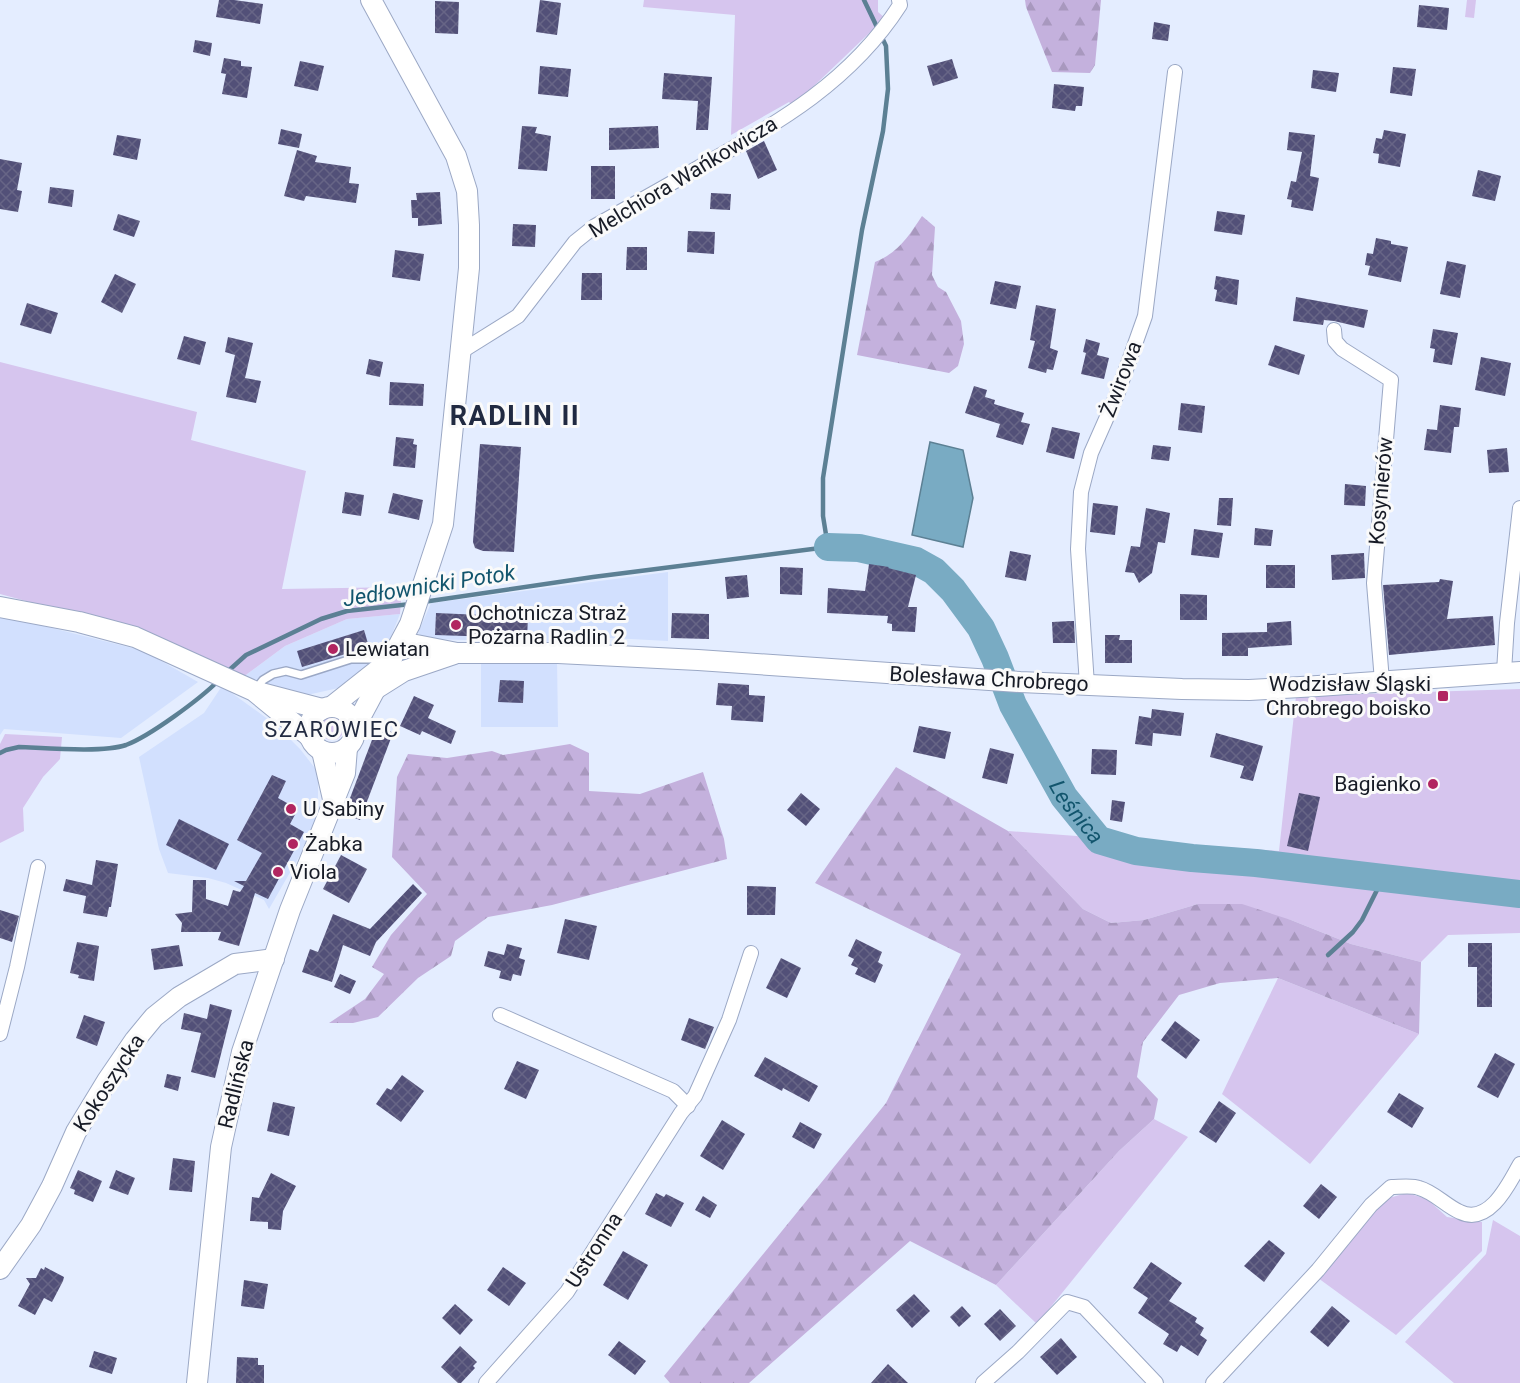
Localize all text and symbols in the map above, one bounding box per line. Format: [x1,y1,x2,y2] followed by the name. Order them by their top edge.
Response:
[585,111,781,243] street label: Melchiora Wańkowicza
[1096,338,1146,420] street label: Żwirowa
[450,400,580,432] district label: RADLIN II
[1364,436,1398,546] street label: Kosynierów
[341,559,518,611] water label: Jedłownicki Potok
[468,601,626,649] place label: Ochotnicza Straż Pożarna Radlin 2
[449,618,463,632] marker: Ochotnicza Straż Pożarna Radlin 2
[345,637,430,661] place label: Lewiatan
[326,642,340,656] marker: Lewiatan
[889,662,1089,696] street label: Bolesława Chrobrego
[1266,672,1431,720] place label: Wodzisław Śląski Chrobrego boisko
[1436,689,1450,703] marker: Wodzisław Śląski Chrobrego boisko
[264,717,400,742] district label: SZAROWIEC
[1334,772,1421,796] place label: Bagienko
[1044,776,1109,849] water label: Leśnica
[1426,777,1440,791] marker: Bagienko
[303,797,384,821] place label: U Sabiny
[284,802,298,816] marker: U Sabiny
[305,832,363,856] place label: Żabka
[286,837,300,851] marker: Żabka
[290,860,337,884] place label: Viola
[271,865,285,879] marker: Viola
[69,1030,149,1136] street label: Kokoszycka
[213,1037,259,1131] street label: Radlińska
[561,1208,627,1292] street label: Ustronna

